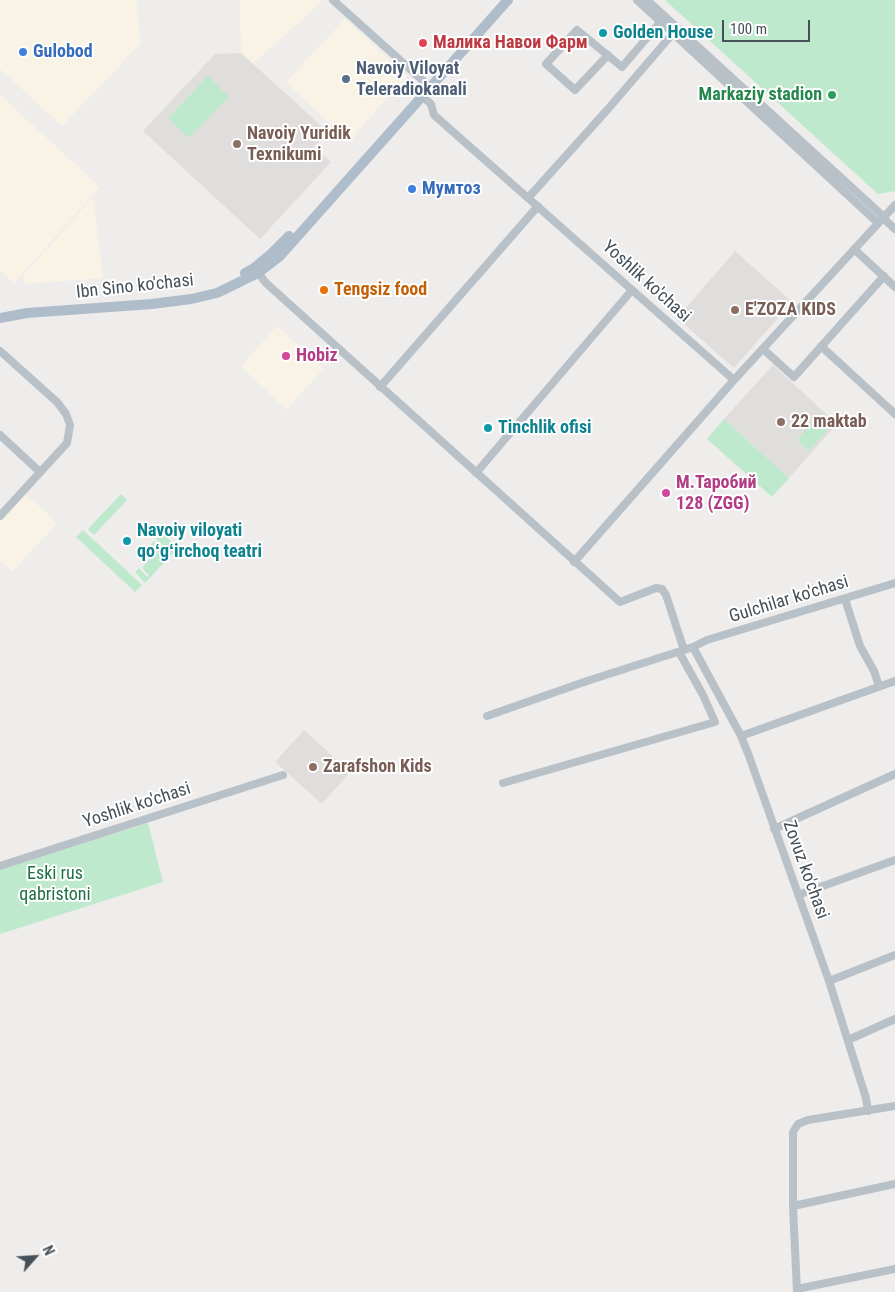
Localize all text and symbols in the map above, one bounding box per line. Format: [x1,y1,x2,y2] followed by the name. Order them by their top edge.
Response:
[725,10,812,42] scale bar
[730,20,767,38] text: 100 m
[613,22,713,44] place label: Golden House
[597,27,609,39] marker: Golden House
[433,32,588,54] place label: Малика Навои Фарм
[417,37,429,49] marker: Малика Навои Фарм
[33,41,93,63] place label: Gulobod
[17,46,29,58] marker: Gulobod
[356,58,467,100] place label: Navoiy Viloyat Teleradiokanali
[340,73,352,85] marker: Navoiy Viloyat Teleradiokanali
[699,84,822,106] place label: Markaziy stadion
[826,89,838,101] marker: Markaziy stadion
[247,123,351,166] place label: Navoiy Yuridik Texnikumi
[231,138,243,150] marker: Navoiy Yuridik Texnikumi
[422,178,481,200] place label: Мумтоз
[406,183,418,195] marker: Мумтоз
[597,237,695,327] street label: Yoshlik ko'chasi
[75,270,195,304] street label: Ibn Sino ko'chasi
[334,279,427,301] place label: Tengsiz food
[318,284,330,296] marker: Tengsiz food
[745,299,836,321] place label: E'ZOZA KIDS
[729,304,741,316] marker: E'ZOZA KIDS
[296,345,338,367] place label: Hobiz
[280,350,292,362] marker: Hobiz
[791,411,867,433] place label: 22 maktab
[775,416,787,428] marker: 22 maktab
[498,417,592,439] place label: Tinchlik ofisi
[482,422,494,434] marker: Tinchlik ofisi
[676,472,756,514] place label: М.Таробий 128 (ZGG)
[660,487,672,499] marker: М.Таробий 128 (ZGG)
[137,520,262,562] place label: Navoiy viloyati qoʻgʻirchoq teatri
[121,535,133,547] marker: Navoiy viloyati qoʻgʻirchoq teatri
[727,572,851,628] street label: Gulchilar ko'chasi
[323,756,432,778] place label: Zarafshon Kids
[307,761,319,773] marker: Zarafshon Kids
[80,778,194,834] street label: Yoshlik ko'chasi
[777,818,833,922] street label: Zovuz ko'chasi
[19,863,91,906] park label: Eski rus qabristoni
[10,1232,60,1282] north arrow
[39,1243,58,1258] text: N

